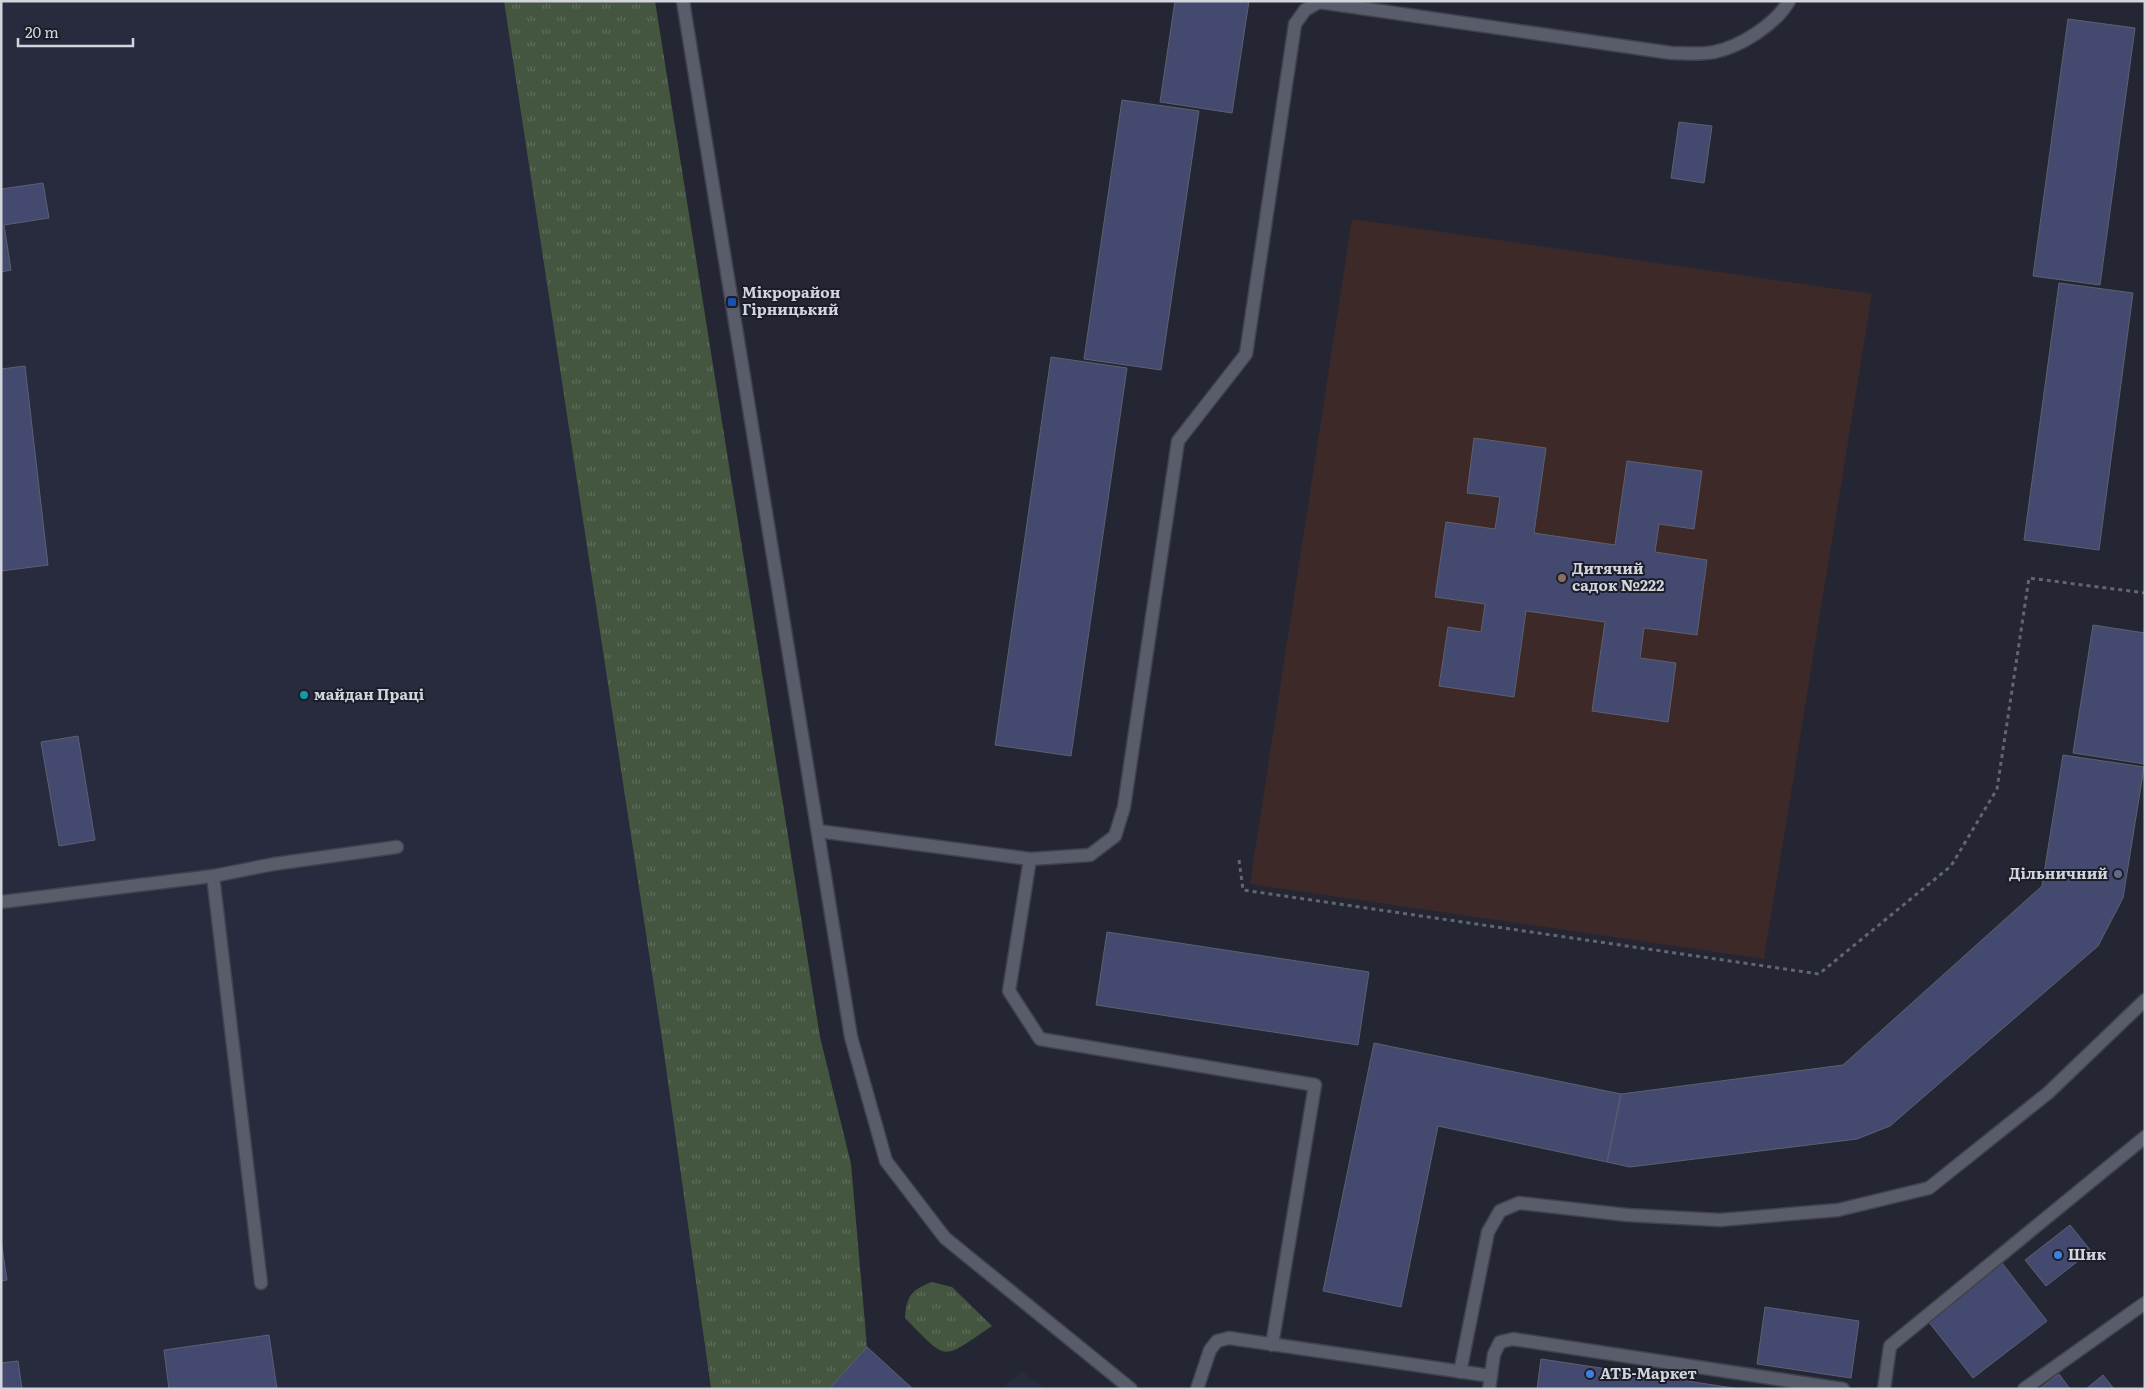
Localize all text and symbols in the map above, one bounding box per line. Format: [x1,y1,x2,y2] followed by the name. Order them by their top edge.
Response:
[18,15,132,47] scale bar
[25,20,59,43] text: 20 m
[742,280,841,320] place label: Мiкрорайон Гiрницький
[726,296,738,308] marker: Мiкрорайон Гiрницький
[1572,556,1664,596] place label: Дитячий садок №222
[1556,572,1568,584] marker: Дитячий садок №222
[314,682,425,705] place label: майдан Праці
[298,689,310,701] marker: майдан Праці
[2009,861,2108,884] place label: Дільничний
[2112,868,2124,880] marker: Дільничний
[2068,1242,2106,1265] place label: Шик
[2052,1249,2064,1261] marker: Шик
[1600,1361,1697,1384] place label: АТБ-Маркет
[1584,1368,1596,1380] marker: АТБ-Маркет

